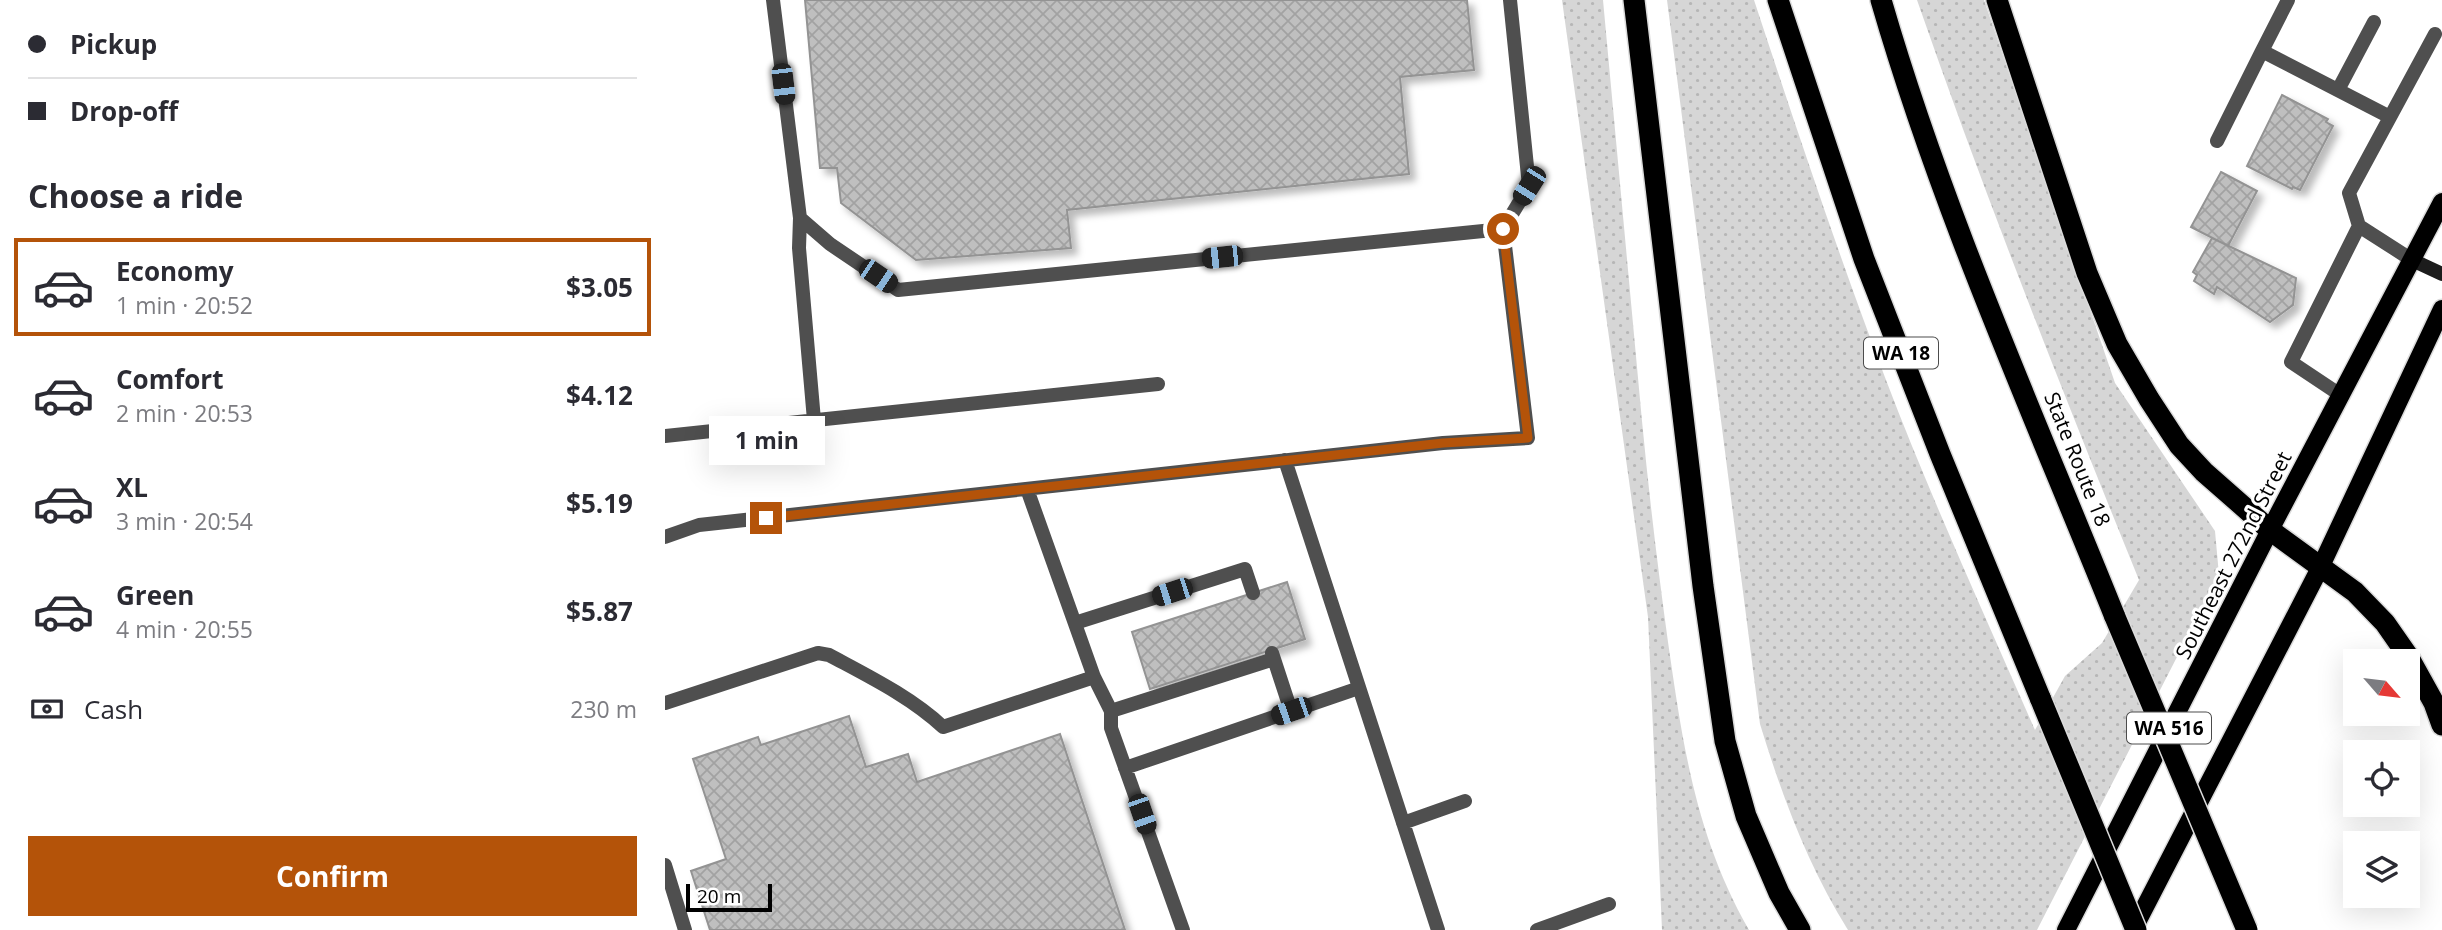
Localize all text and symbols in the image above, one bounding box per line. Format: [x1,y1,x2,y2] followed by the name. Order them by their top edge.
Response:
[70,26,157,62] text: Pickup
[771,62,796,106] car
[70,93,178,129] text: Drop-off
[1509,163,1550,209] car
[28,174,243,217] text: Choose a ride
[1487,213,1519,245] route start
[1201,244,1244,270] car
[116,253,234,289] text: Economy
[32,256,95,319] icon: car
[855,256,902,296] car
[566,269,633,305] text: $3.05
[116,289,253,321] text: 1 min · 20:52
[1864,338,1938,368] road number: WA 18
[116,361,223,397] text: Comfort
[32,364,95,427] icon: car
[566,377,633,413] text: $4.12
[2038,388,2118,530] street label: State Route 18
[116,397,253,429] text: 2 min · 20:53
[708,416,824,466] callout: 1 min
[735,424,799,456] text: 1 min
[2168,446,2298,664] street label: Southeast 272nd Street
[116,469,148,505] text: XL
[32,472,95,535] icon: car
[566,485,633,521] text: $5.19
[750,502,782,534] route end
[116,505,253,537] text: 3 min · 20:54
[1149,576,1196,608] car
[116,577,194,613] text: Green
[32,580,95,643] icon: car
[566,593,633,629] text: $5.87
[116,613,253,645] text: 4 min · 20:55
[2343,649,2420,726] north arrow
[2343,649,2420,908] map controls
[28,690,66,728] icon: cash
[84,691,143,727] text: Cash
[570,693,637,725] text: 230 m
[1268,694,1315,728] car
[2127,712,2211,744] road number: WA 516
[2343,740,2420,817] button: locate
[1126,791,1159,837] car
[2343,831,2420,908] button: layers
[28,836,637,916] button: Confirm
[686,881,772,913] scale bar
[697,883,741,909] text: 20 m

